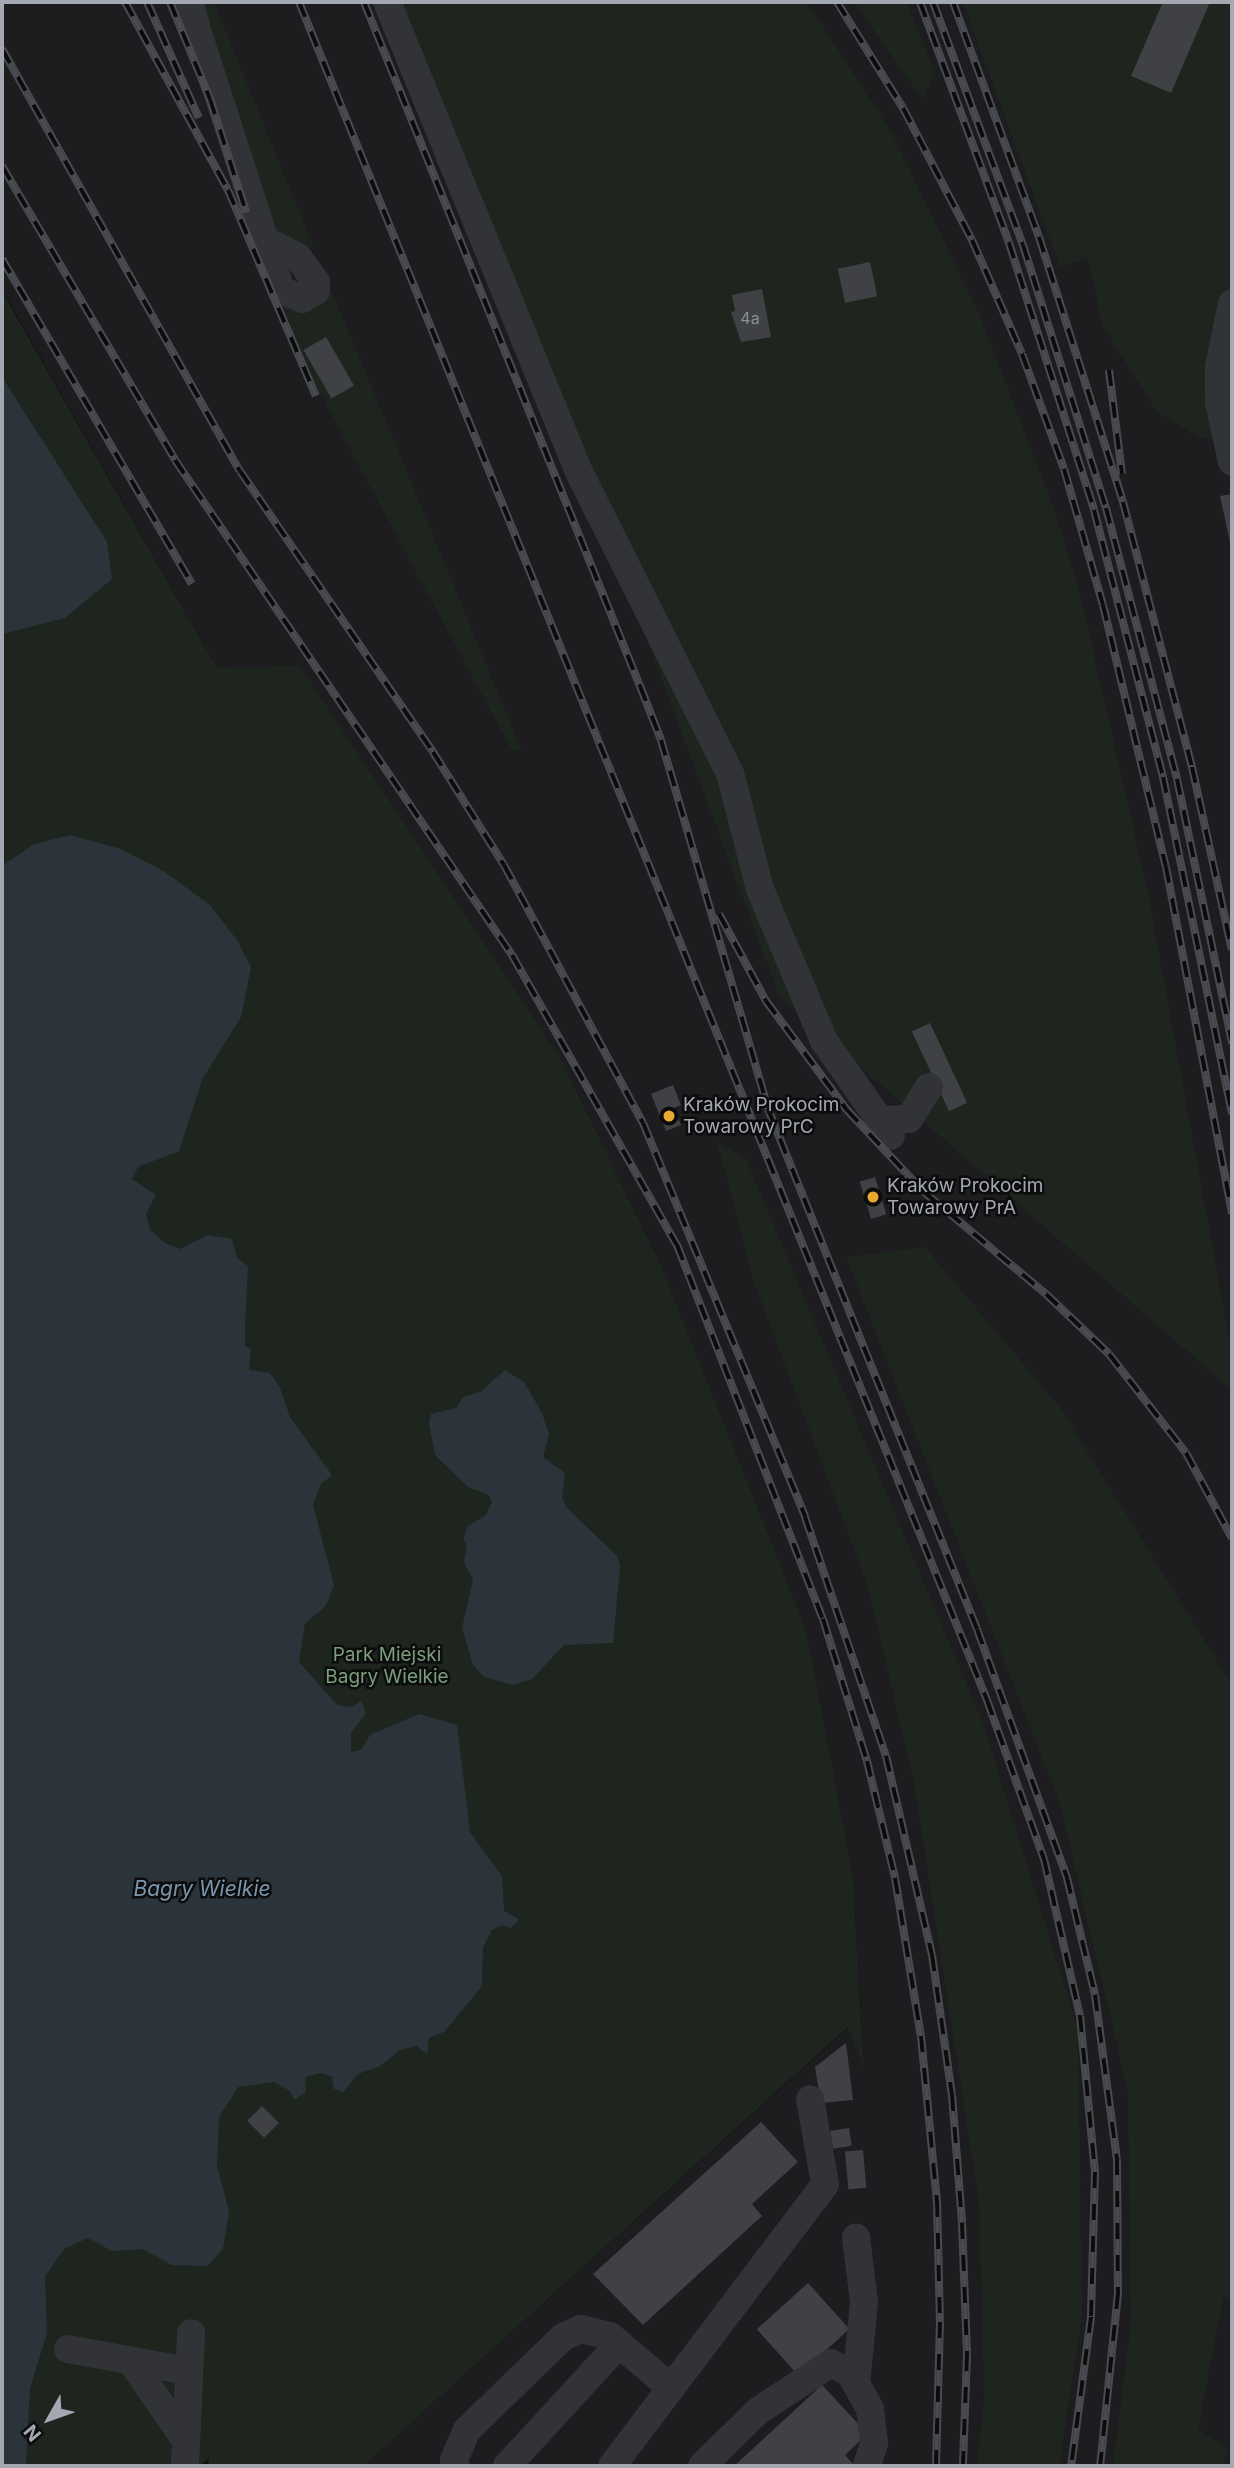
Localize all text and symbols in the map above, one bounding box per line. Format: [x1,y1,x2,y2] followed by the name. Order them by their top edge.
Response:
[740,308,760,328] house number: 4a
[683,1094,839,1138] place label: Kraków Prokocim Towarowy PrC
[661,1108,677,1124] marker: Kraków Prokocim Towarowy PrC
[887,1175,1043,1219] place label: Kraków Prokocim Towarowy PrA
[865,1189,881,1205] marker: Kraków Prokocim Towarowy PrA
[325,1644,449,1688] park label: Park Miejski Bagry Wielkie
[133,1876,271,1902] water label: Bagry Wielkie
[14,2384,84,2454] north arrow
[19,2420,46,2446] text: N

